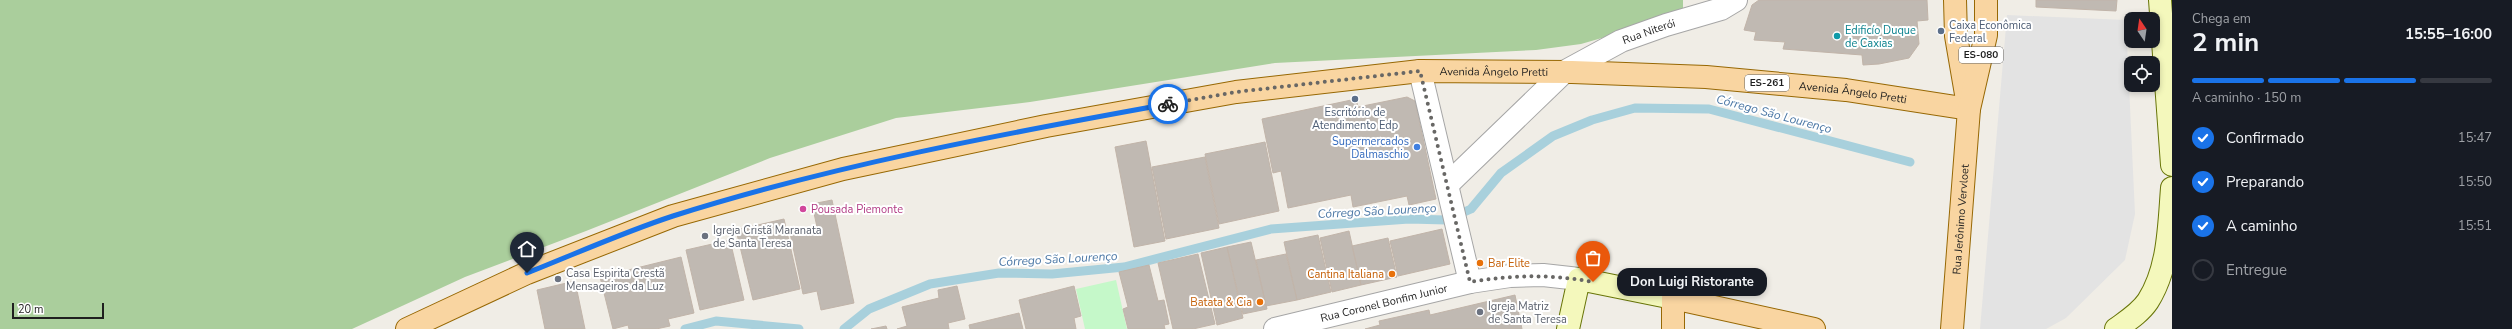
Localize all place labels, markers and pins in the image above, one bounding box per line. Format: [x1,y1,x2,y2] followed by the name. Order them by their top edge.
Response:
[1949,18,2032,46] place label: Caixa Econômica Federal
[1845,23,1916,51] place label: Edificío Duque de Caxias
[1936,26,1946,36] marker: Caixa Econômica Federal
[1832,31,1842,41] marker: Edificío Duque de Caxias
[1350,94,1360,104] marker: Escritório de Atendimento Edp
[1312,105,1398,133] place label: Escritório de Atendimento Edp
[1332,134,1409,162] place label: Supermercados Dalmaschio
[1412,142,1422,152] marker: Supermercados Dalmaschio
[811,202,903,217] place label: Pousada Piemonte
[798,204,808,214] marker: Pousada Piemonte
[713,223,822,251] place label: Igreja Cristã Maranata de Santa Teresa
[700,231,710,241] marker: Igreja Cristã Maranata de Santa Teresa
[510,232,544,273] pin
[1576,241,1610,282] pin
[1488,256,1530,271] place label: Bar Elite
[1475,258,1485,268] marker: Bar Elite
[566,266,665,294] place label: Casa Espirita Crestã Mensageiros da Luz
[1307,267,1384,282] place label: Cantina Italiana
[1617,268,1767,296] callout: Don Luigi Ristorante
[1387,269,1397,279] marker: Cantina Italiana
[553,274,563,284] marker: Casa Espirita Crestã Mensageiros da Luz
[1190,295,1252,310] place label: Batata & Cia
[1255,297,1265,307] marker: Batata & Cia
[1488,299,1567,327] place label: Igreja Matriz de Santa Teresa
[1475,307,1485,317] marker: Igreja Matriz de Santa Teresa

